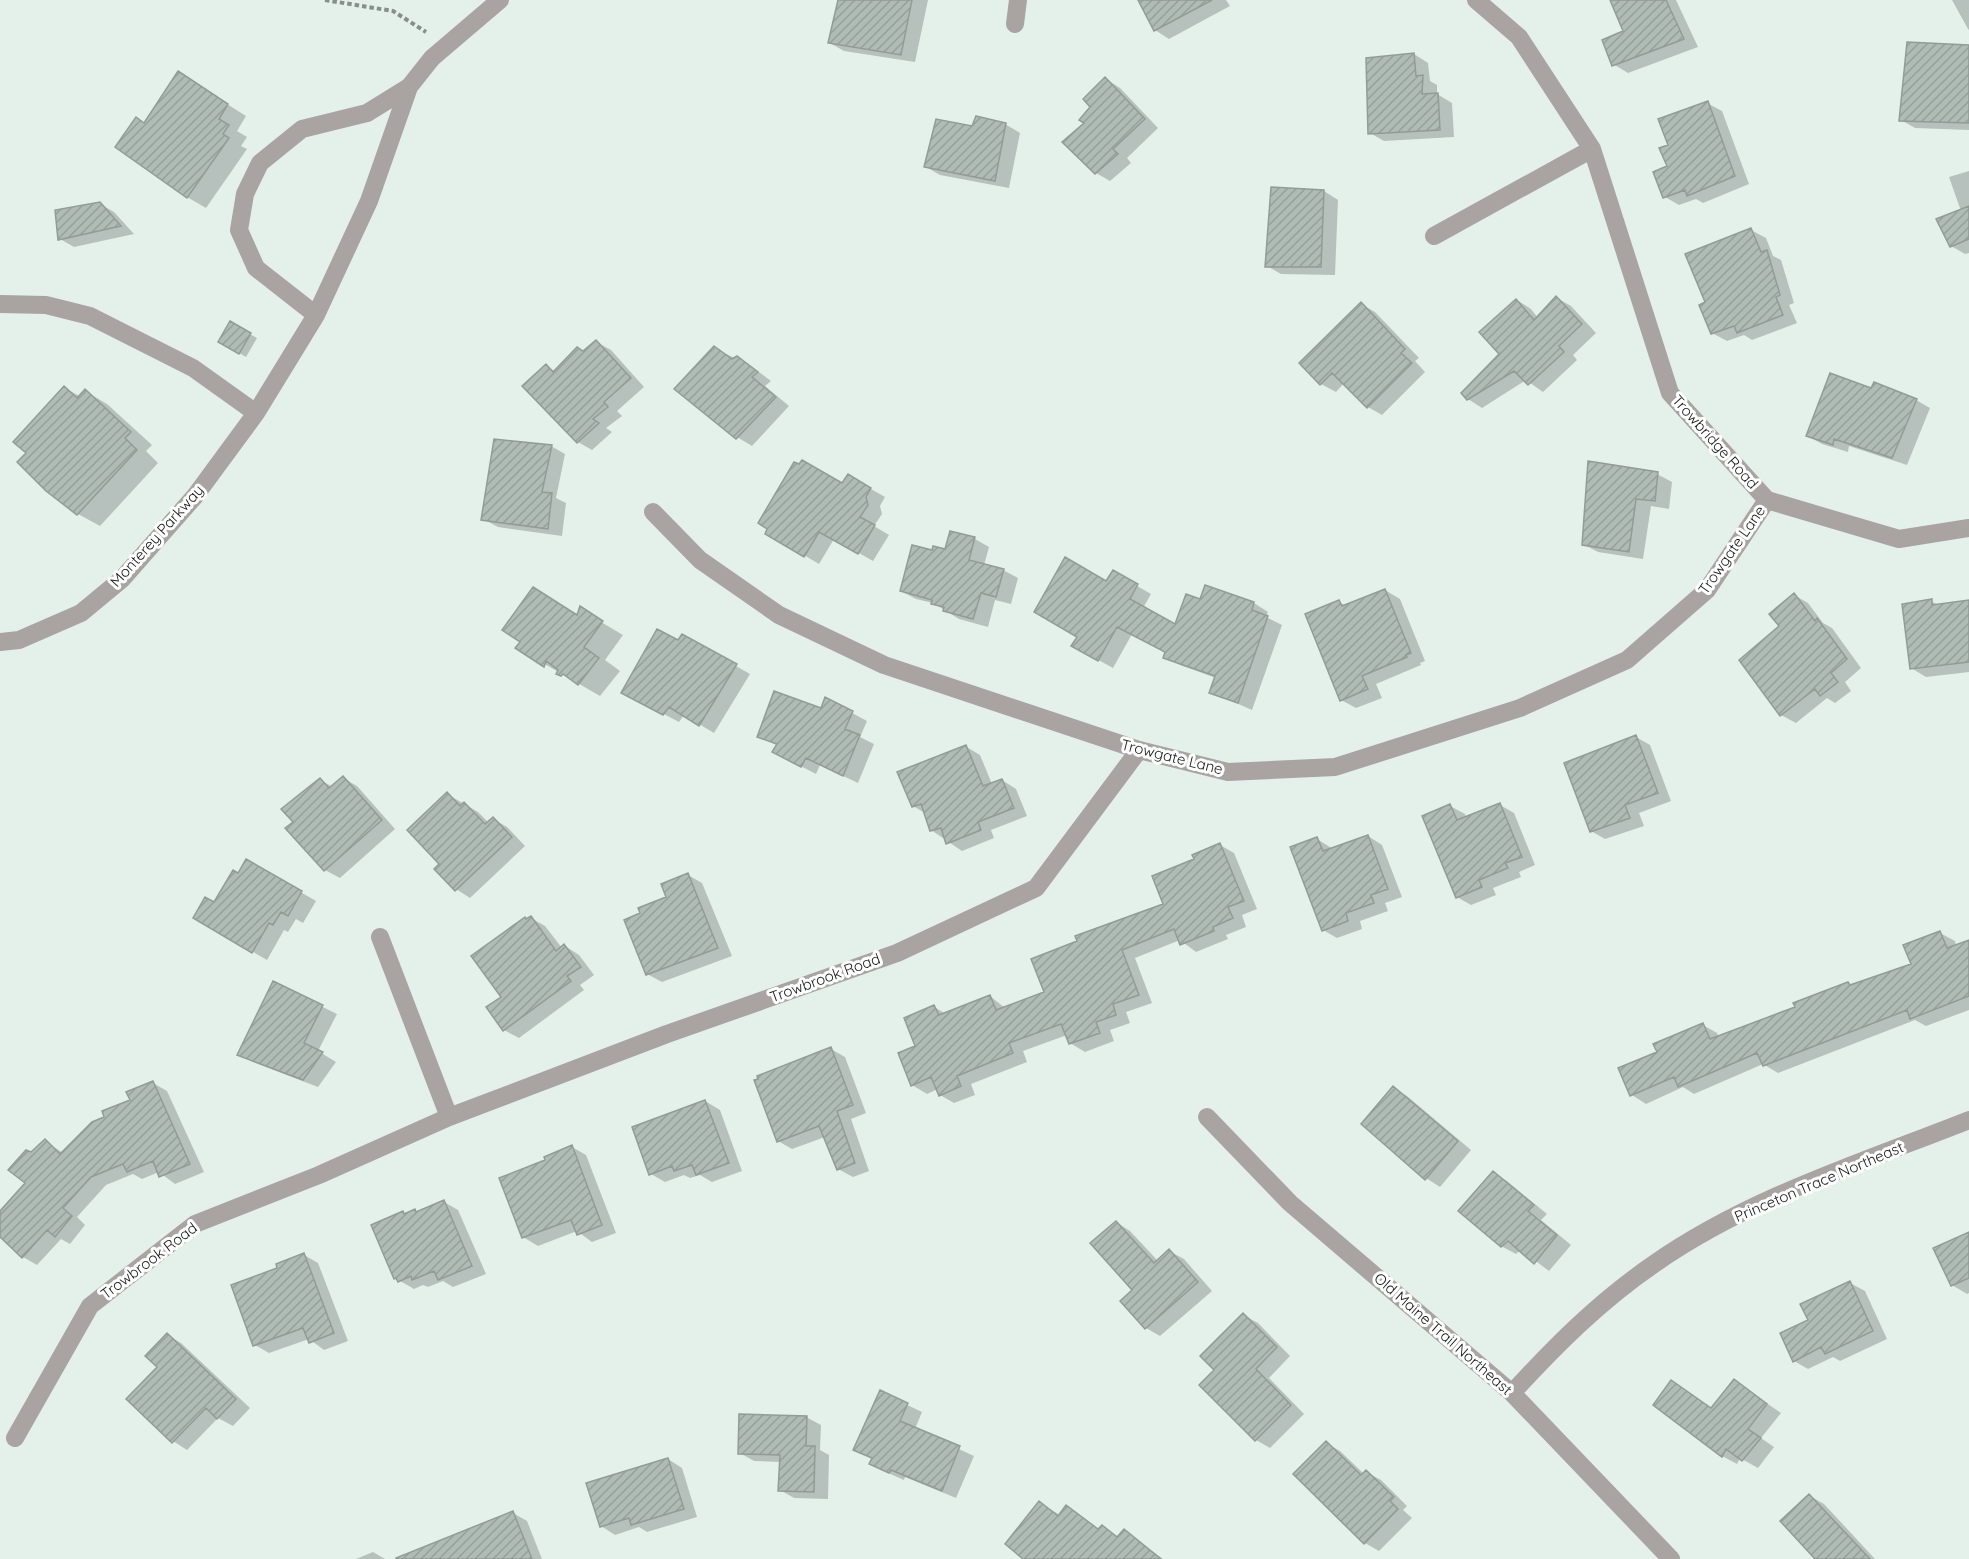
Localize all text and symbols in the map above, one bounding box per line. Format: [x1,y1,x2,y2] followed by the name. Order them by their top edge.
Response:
[1668,391,1763,493] street label: Trowbridge Road
[106,481,207,591] street label: Monterey Parkway
[1694,502,1769,598] street label: Trowgate Lane
[1119,735,1225,778] street label: Trowgate Lane
[767,949,883,1006] street label: Trowbrook Road
[1731,1137,1906,1226] street label: Princeton Trace Northeast
[97,1218,201,1303] street label: Trowbrook Road
[1370,1269,1516,1399] street label: Old Maine Trail Northeast

